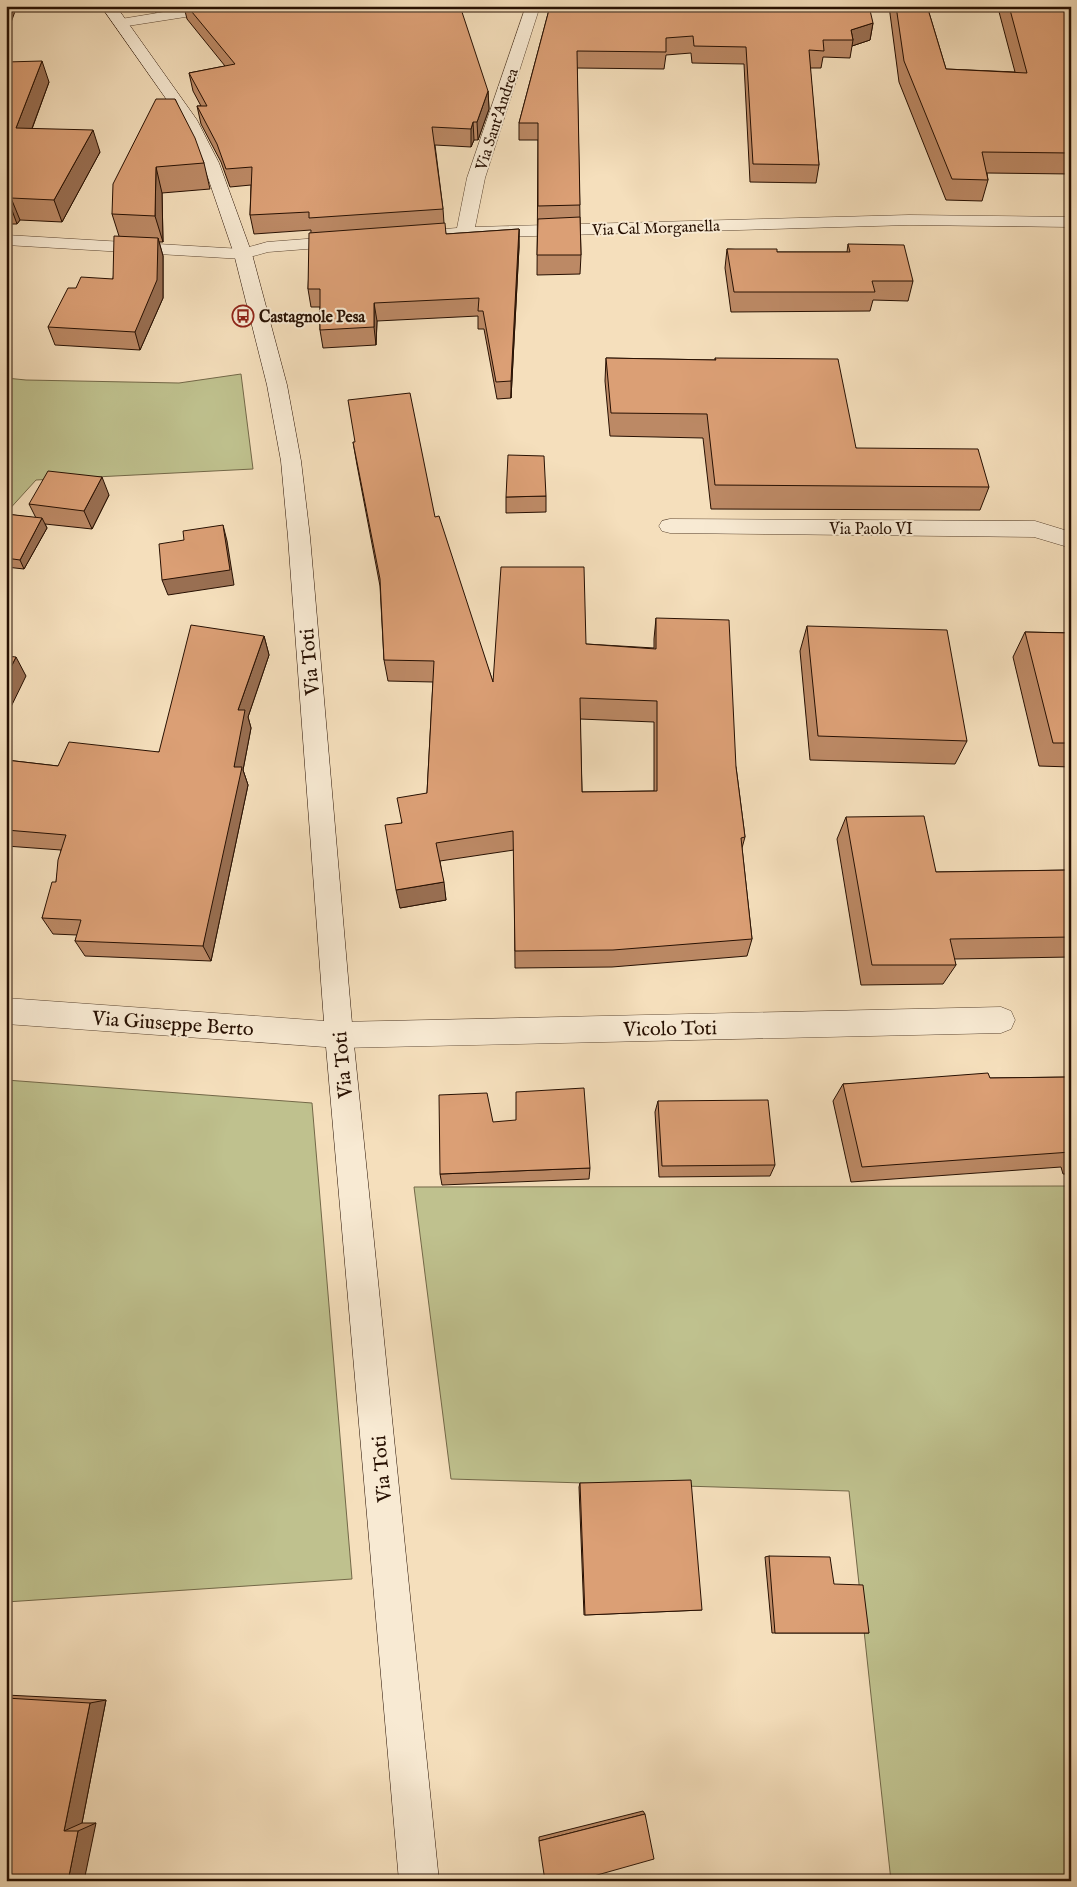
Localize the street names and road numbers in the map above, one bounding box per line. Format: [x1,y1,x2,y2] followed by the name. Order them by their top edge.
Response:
[472,66,524,174] street label: Via Sant'Andrea
[591,217,720,241] street label: Via Cal Morganella
[828,520,913,540] street label: Via Paolo VI
[295,627,326,697] street label: Via Toti
[90,1006,255,1043] street label: Via Giuseppe Berto
[622,1016,717,1043] street label: Vicolo Toti
[328,1030,359,1100] street label: Via Toti
[367,1434,398,1504] street label: Via Toti

